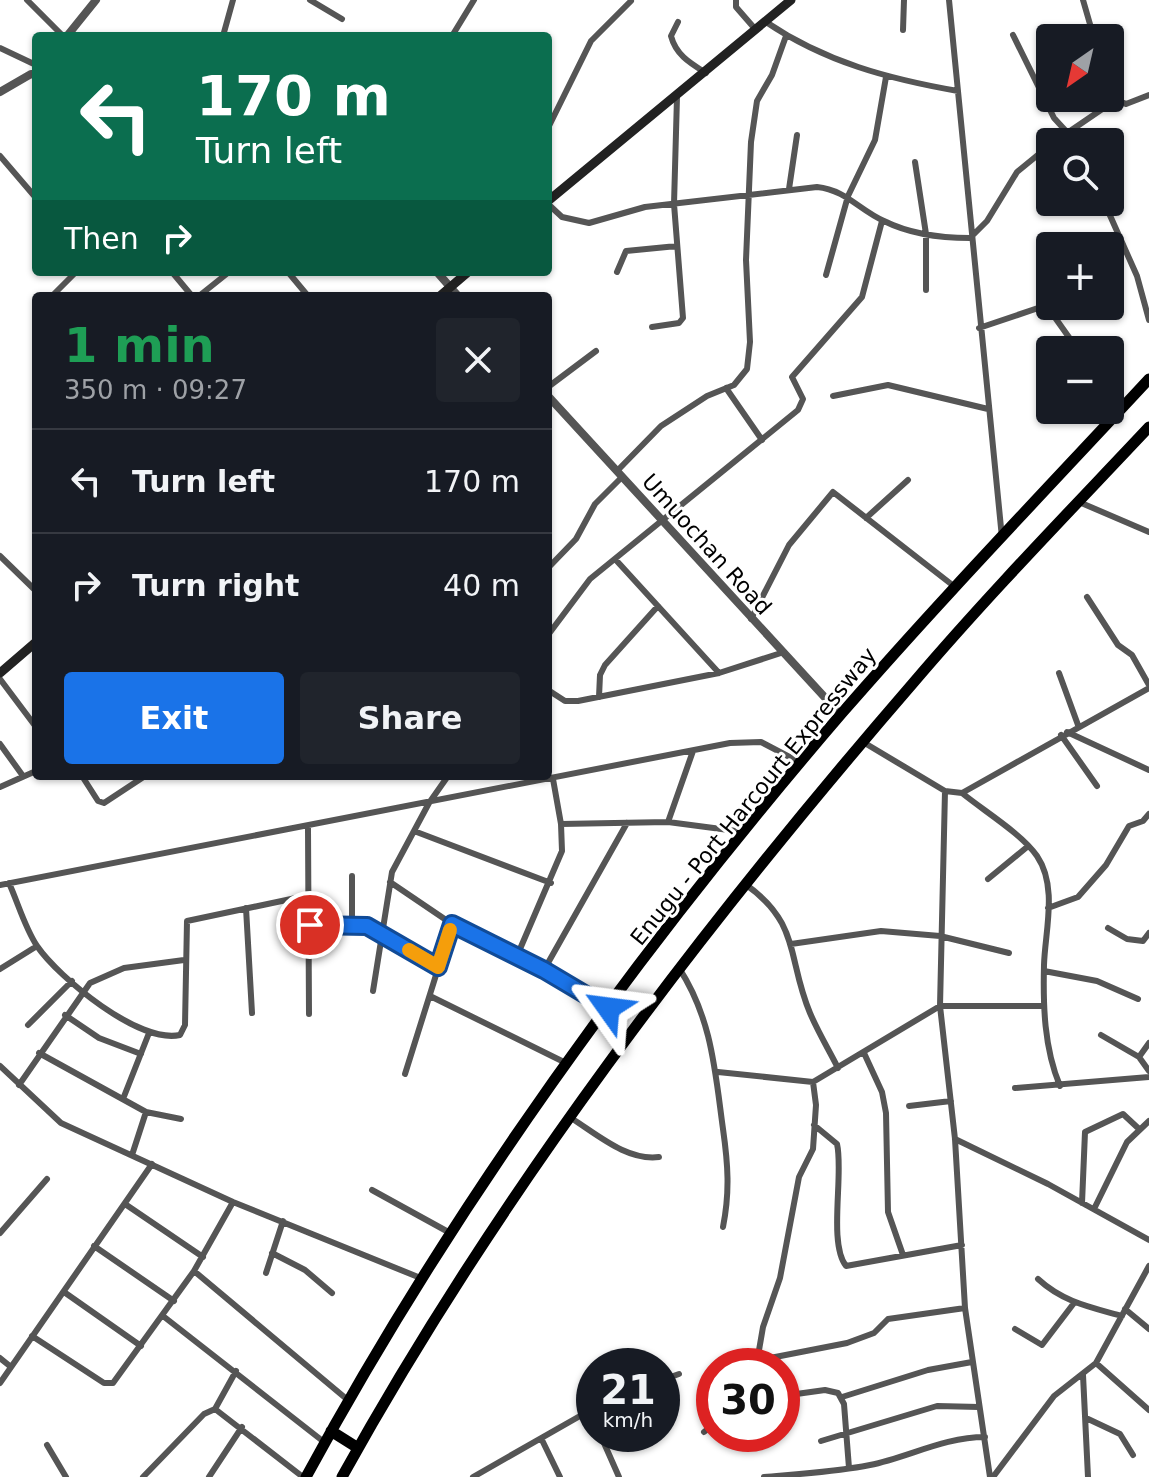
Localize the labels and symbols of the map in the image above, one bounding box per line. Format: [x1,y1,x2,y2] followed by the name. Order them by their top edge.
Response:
[1036,24,1124,112] north arrow
[637,469,776,620] street label: Umuochan Road
[626,643,881,950] street label: Enugu - Port Harcourt Expressway
[276,891,344,959] pin
[566,966,650,1050] position arrow
[696,1348,800,1452] speed limit sign: 30

